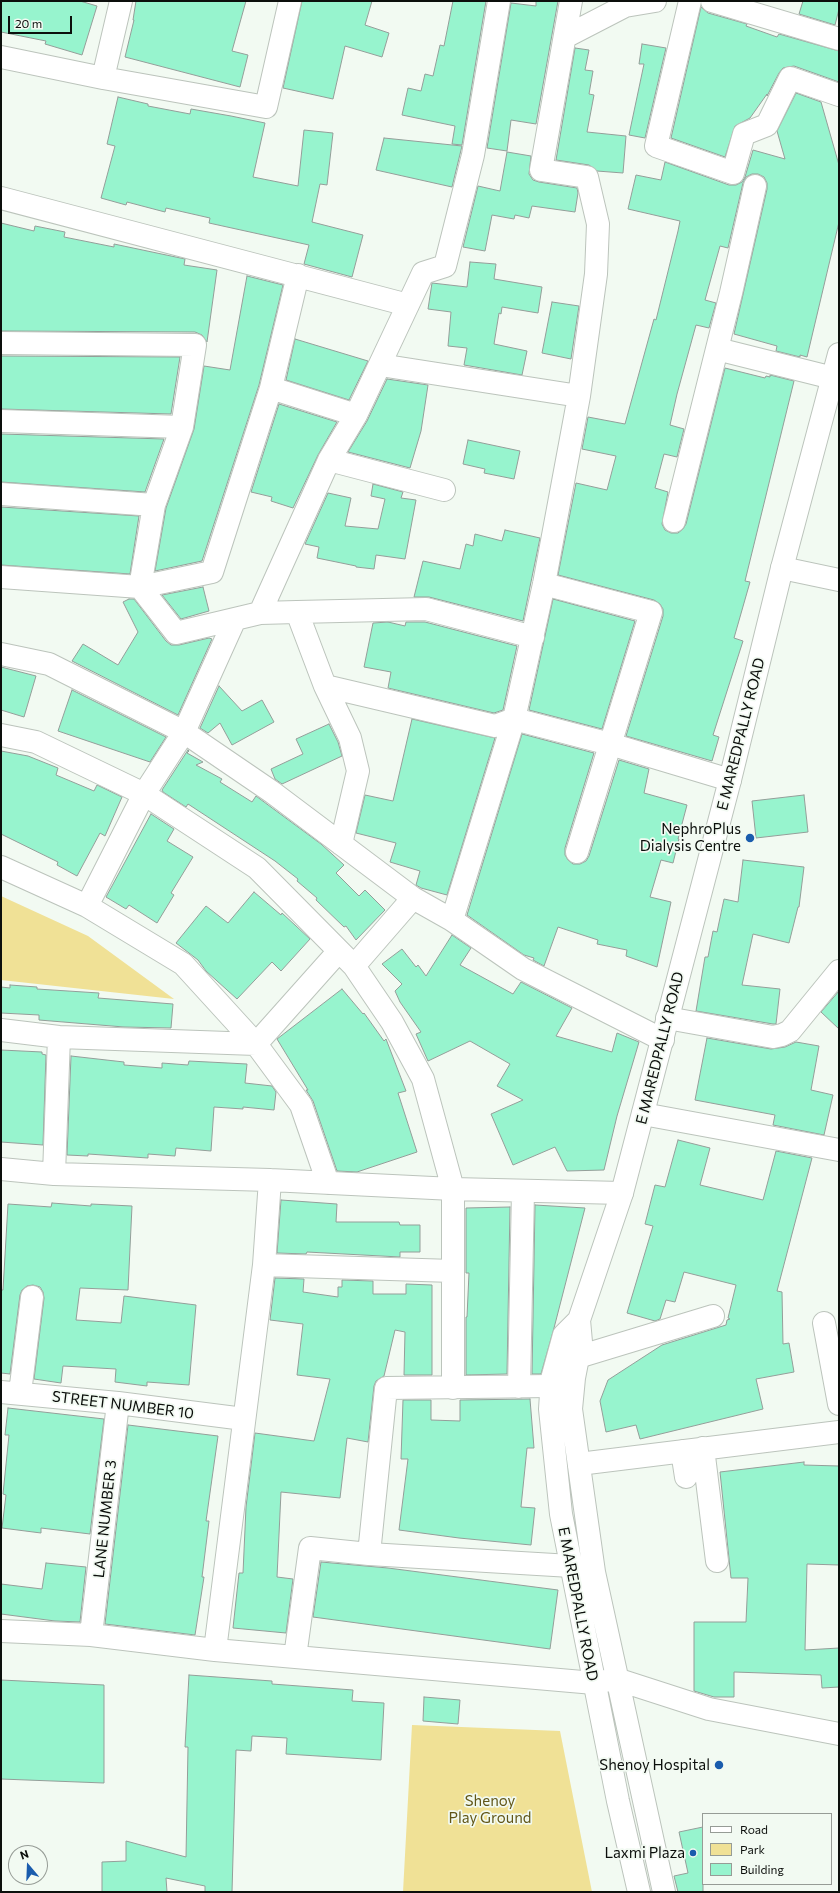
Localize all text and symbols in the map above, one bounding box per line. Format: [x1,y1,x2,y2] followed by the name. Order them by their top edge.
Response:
[10,8,74,34] scale bar
[15,16,42,30] text: 20 m
[713,656,769,812] street label: E MAREDPALLY ROAD
[640,820,741,855] place label: NephroPlus Dialysis Centre
[744,832,756,844] marker: NephroPlus Dialysis Centre
[632,970,688,1126] street label: E MAREDPALLY ROAD
[51,1387,195,1423] street label: STREET NUMBER 10
[90,1459,120,1579] street label: LANE NUMBER 3
[554,1525,602,1683] street label: E MAREDPALLY ROAD
[599,1756,710,1774] place label: Shenoy Hospital
[713,1759,725,1771] marker: Shenoy Hospital
[449,1792,531,1827] park label: Shenoy Play Ground
[702,1813,832,1885] legend
[740,1822,768,1836] text: Road
[740,1842,765,1856] text: Park
[604,1844,685,1862] place label: Laxmi Plaza
[8,1845,48,1885] north arrow
[18,1847,30,1862] text: N
[688,1848,698,1858] marker: Laxmi Plaza
[740,1862,784,1876] text: Building

